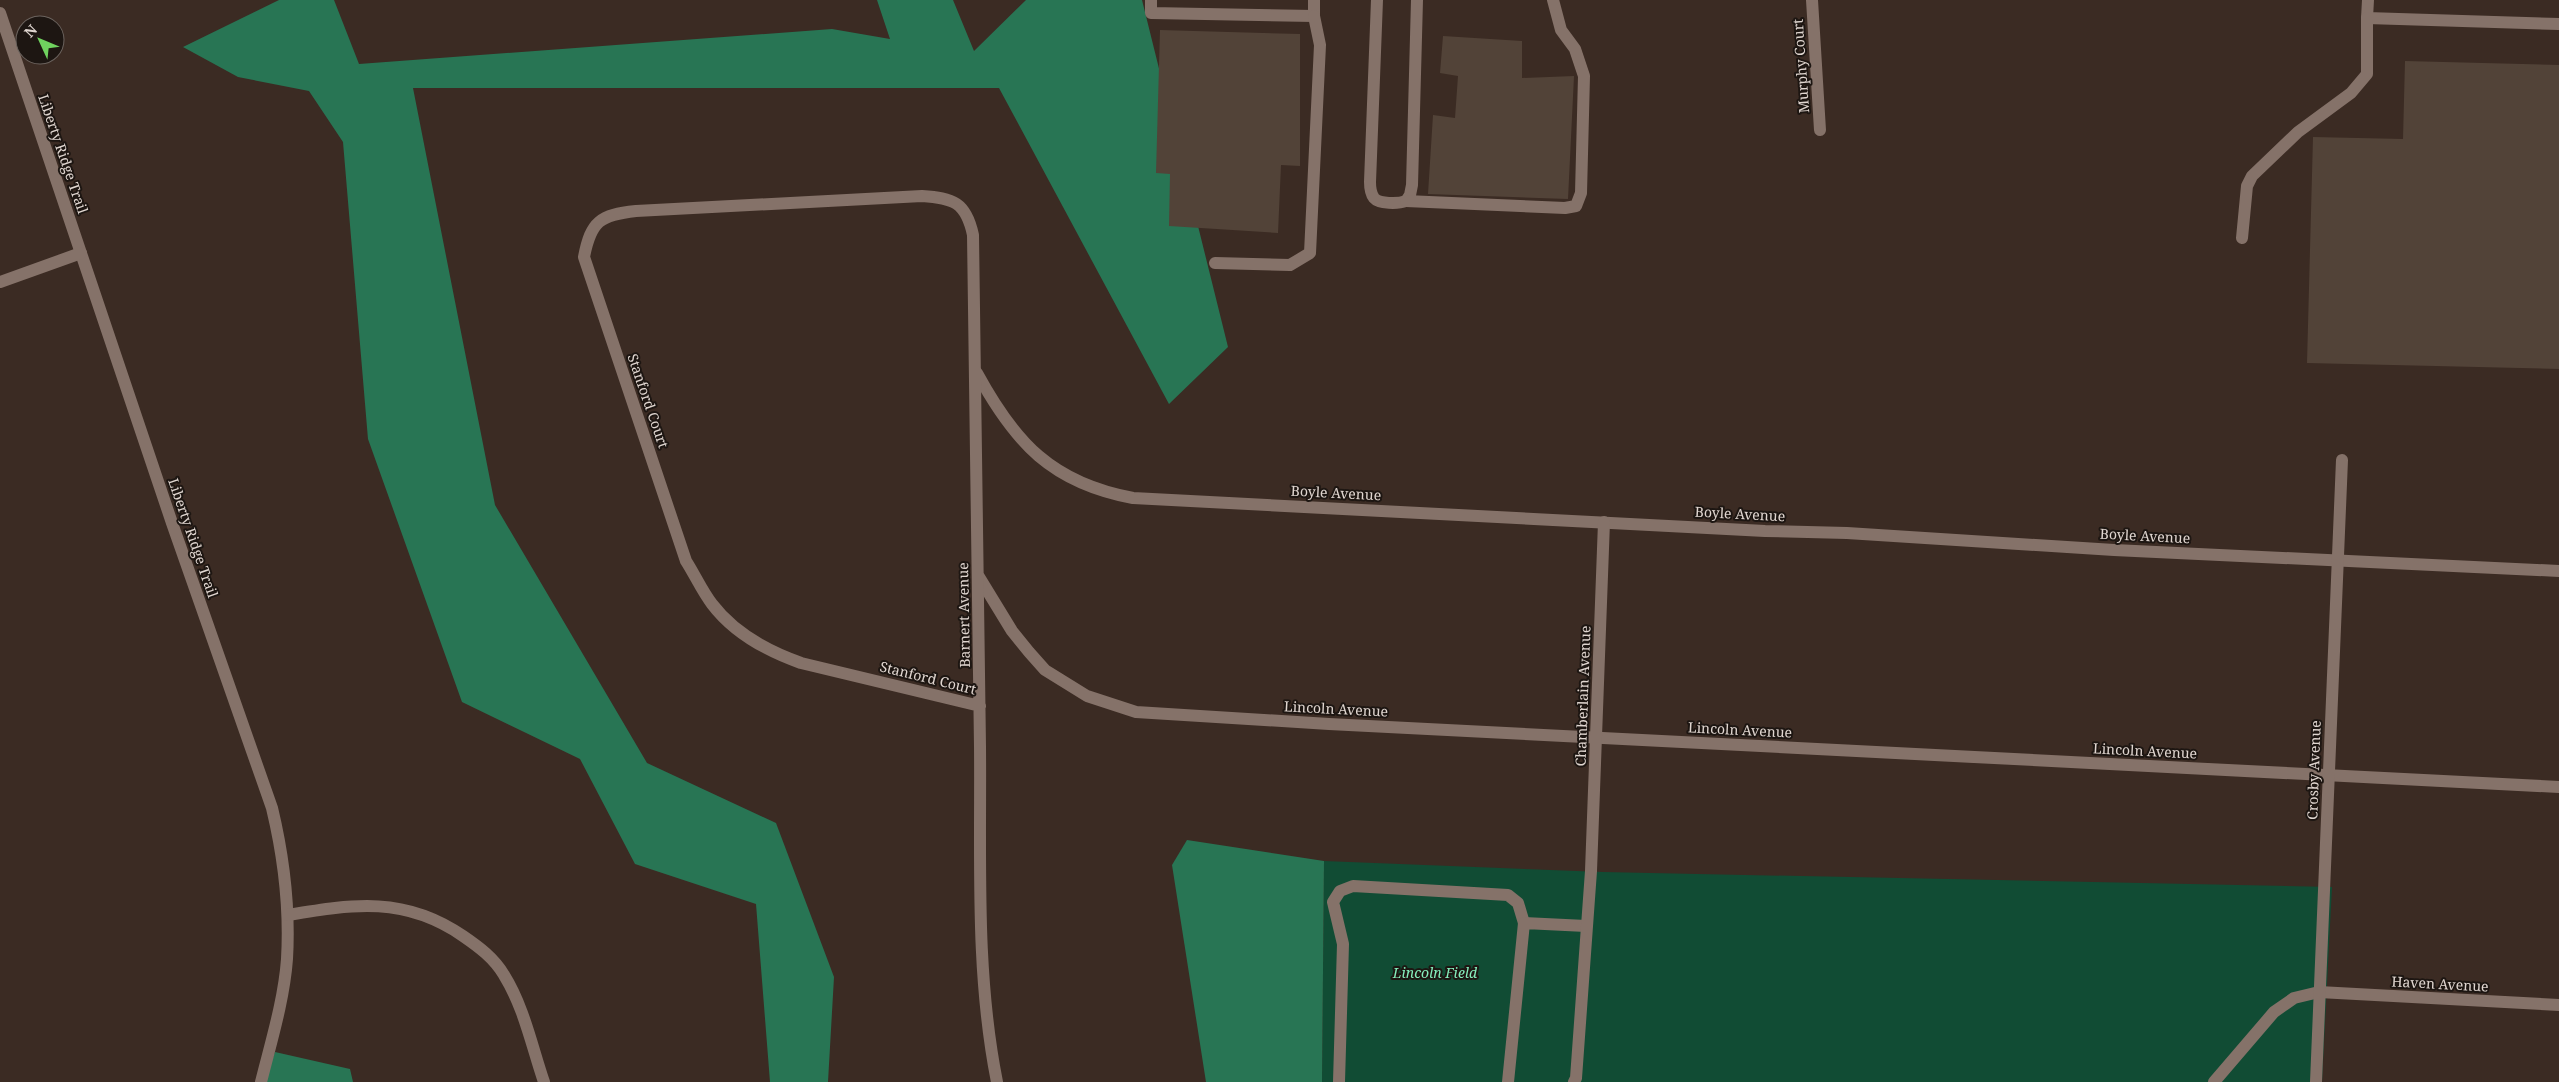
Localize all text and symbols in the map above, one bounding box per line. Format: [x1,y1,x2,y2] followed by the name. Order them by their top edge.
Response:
[15,15,65,65] north arrow
[1788,18,1813,114] street label: Murphy Court
[20,20,41,41] text: N
[34,92,93,217] street label: Liberty Ridge Trail
[623,351,674,451] street label: Stanford Court
[164,476,223,601] street label: Liberty Ridge Trail
[1290,481,1382,504] street label: Boyle Avenue
[1694,502,1786,525] street label: Boyle Avenue
[2099,524,2191,547] street label: Boyle Avenue
[953,562,974,668] street label: Barnert Avenue
[1571,625,1594,767] street label: Chamberlain Avenue
[878,656,978,699] street label: Stanford Court
[1283,696,1389,721] street label: Lincoln Avenue
[1687,717,1793,742] street label: Lincoln Avenue
[2302,720,2325,820] street label: Crosby Avenue
[2092,738,2198,763] street label: Lincoln Avenue
[1392,963,1478,982] park label: Lincoln Field
[2391,971,2489,996] street label: Haven Avenue

